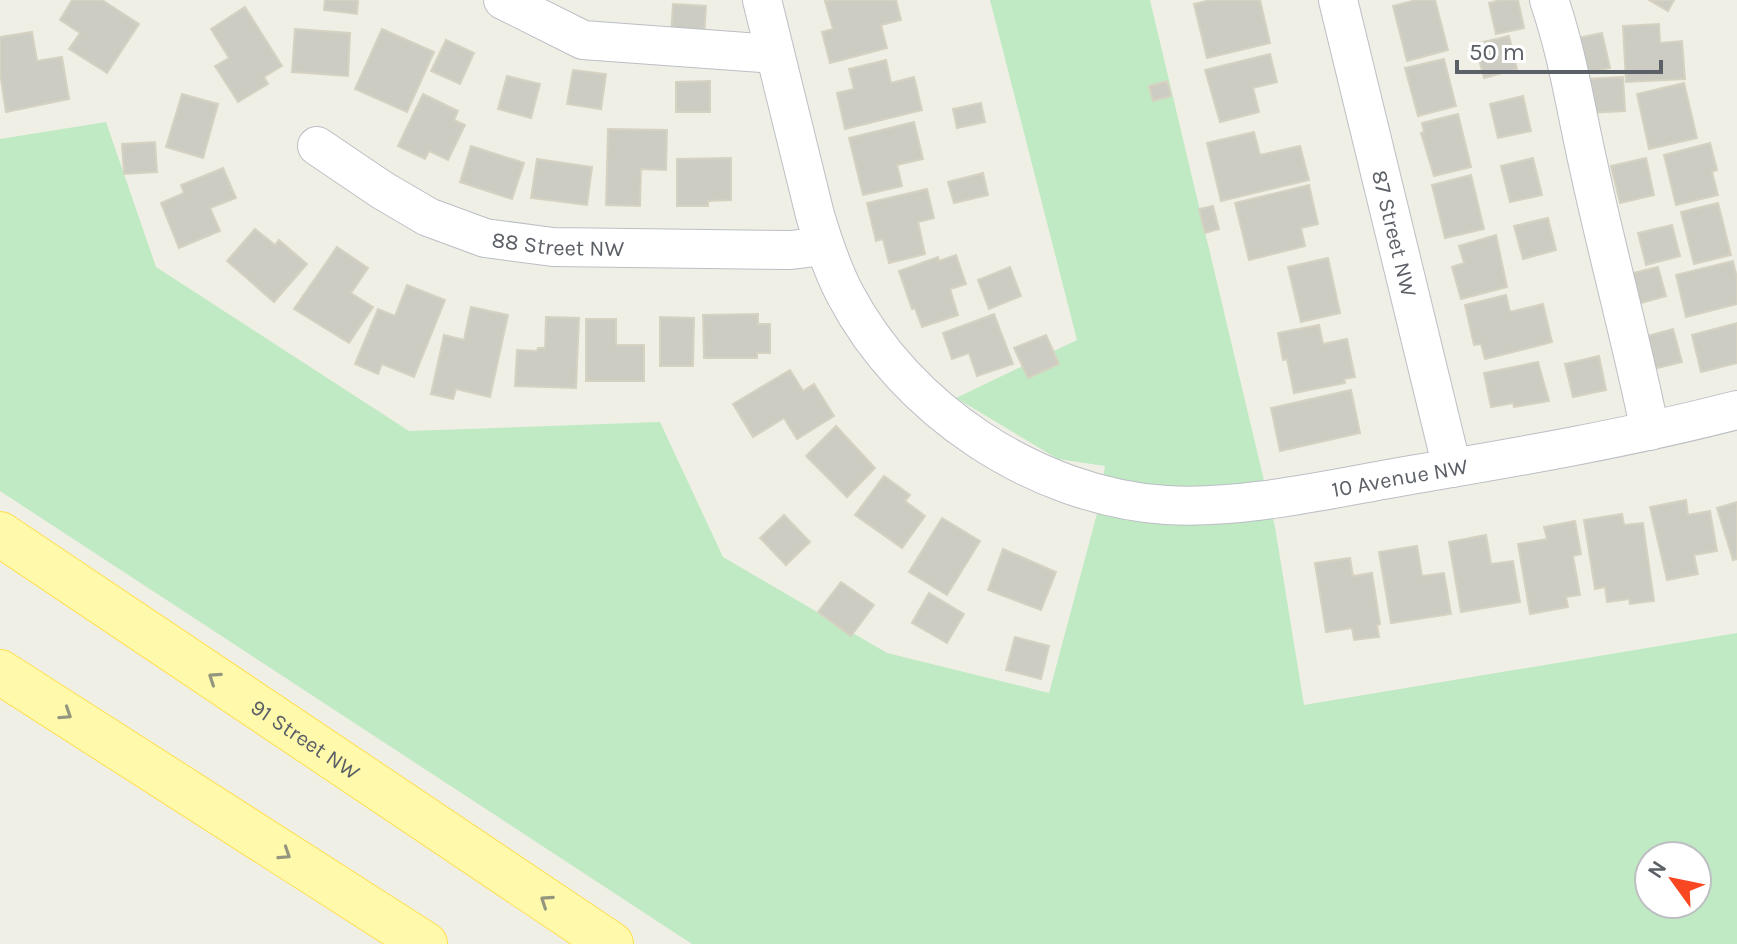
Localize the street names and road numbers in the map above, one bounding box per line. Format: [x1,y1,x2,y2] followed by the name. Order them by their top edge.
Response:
[1366,167,1422,300] street label: 87 Street NW
[490,227,625,262] street label: 88 Street NW
[1330,454,1470,503] street label: 10 Avenue NW
[246,694,365,786] street label: 91 Street NW

